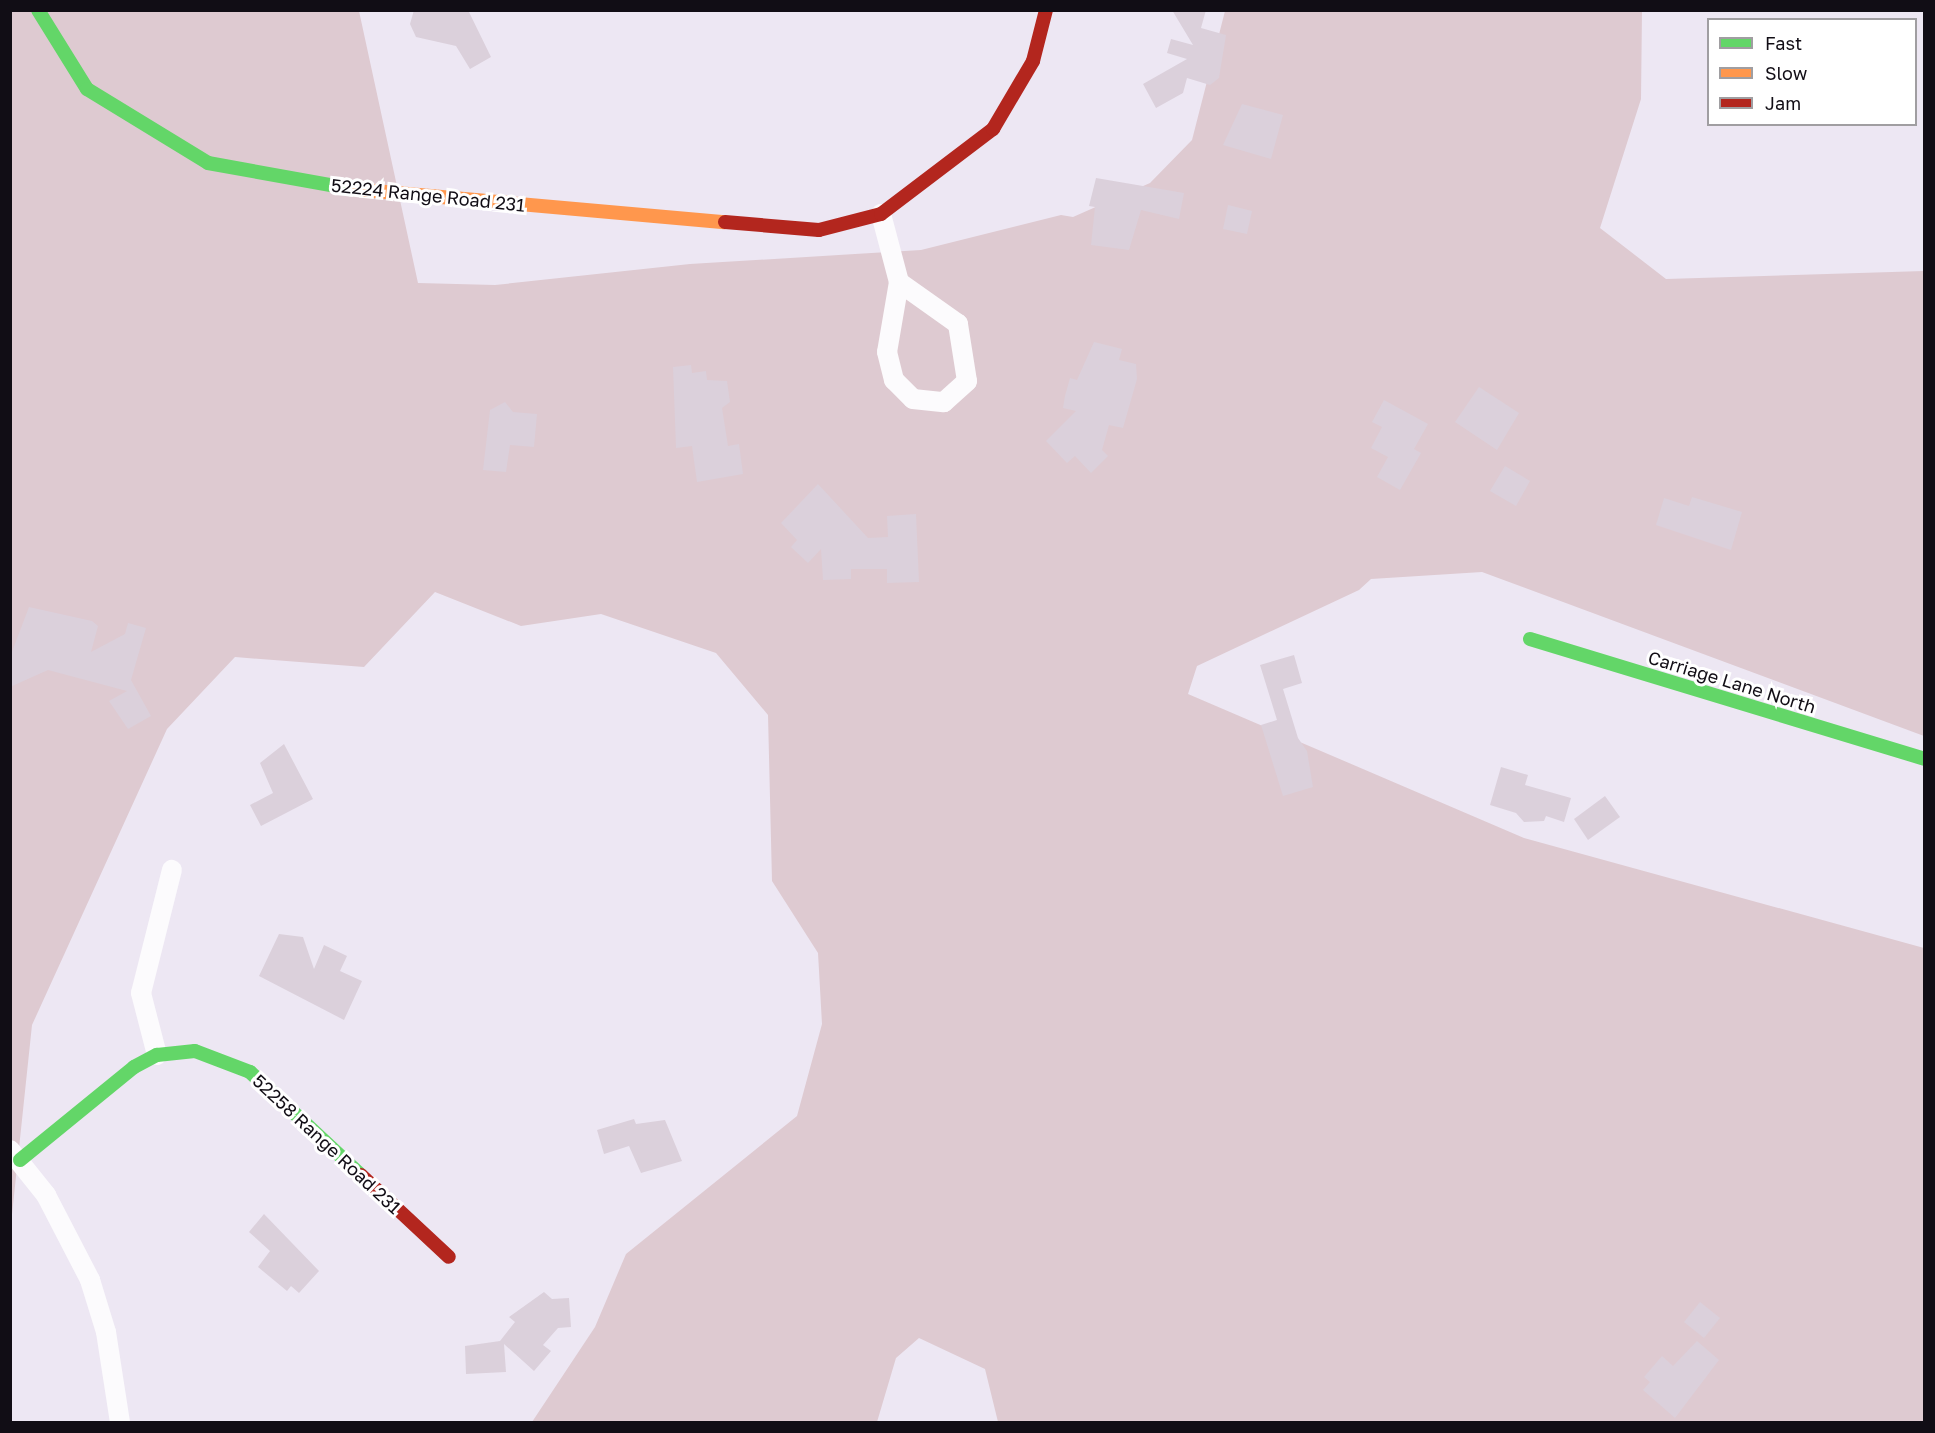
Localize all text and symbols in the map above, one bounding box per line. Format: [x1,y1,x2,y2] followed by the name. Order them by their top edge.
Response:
[1707,18,1917,126] legend
[1765,32,1802,54] text: Fast
[1765,62,1807,84] text: Slow
[1765,92,1801,114] text: Jam
[330,174,526,216] street label: 52224 Range Road 231
[1646,646,1818,718] street label: Carriage Lane North
[248,1070,406,1218] street label: 52258 Range Road 231

